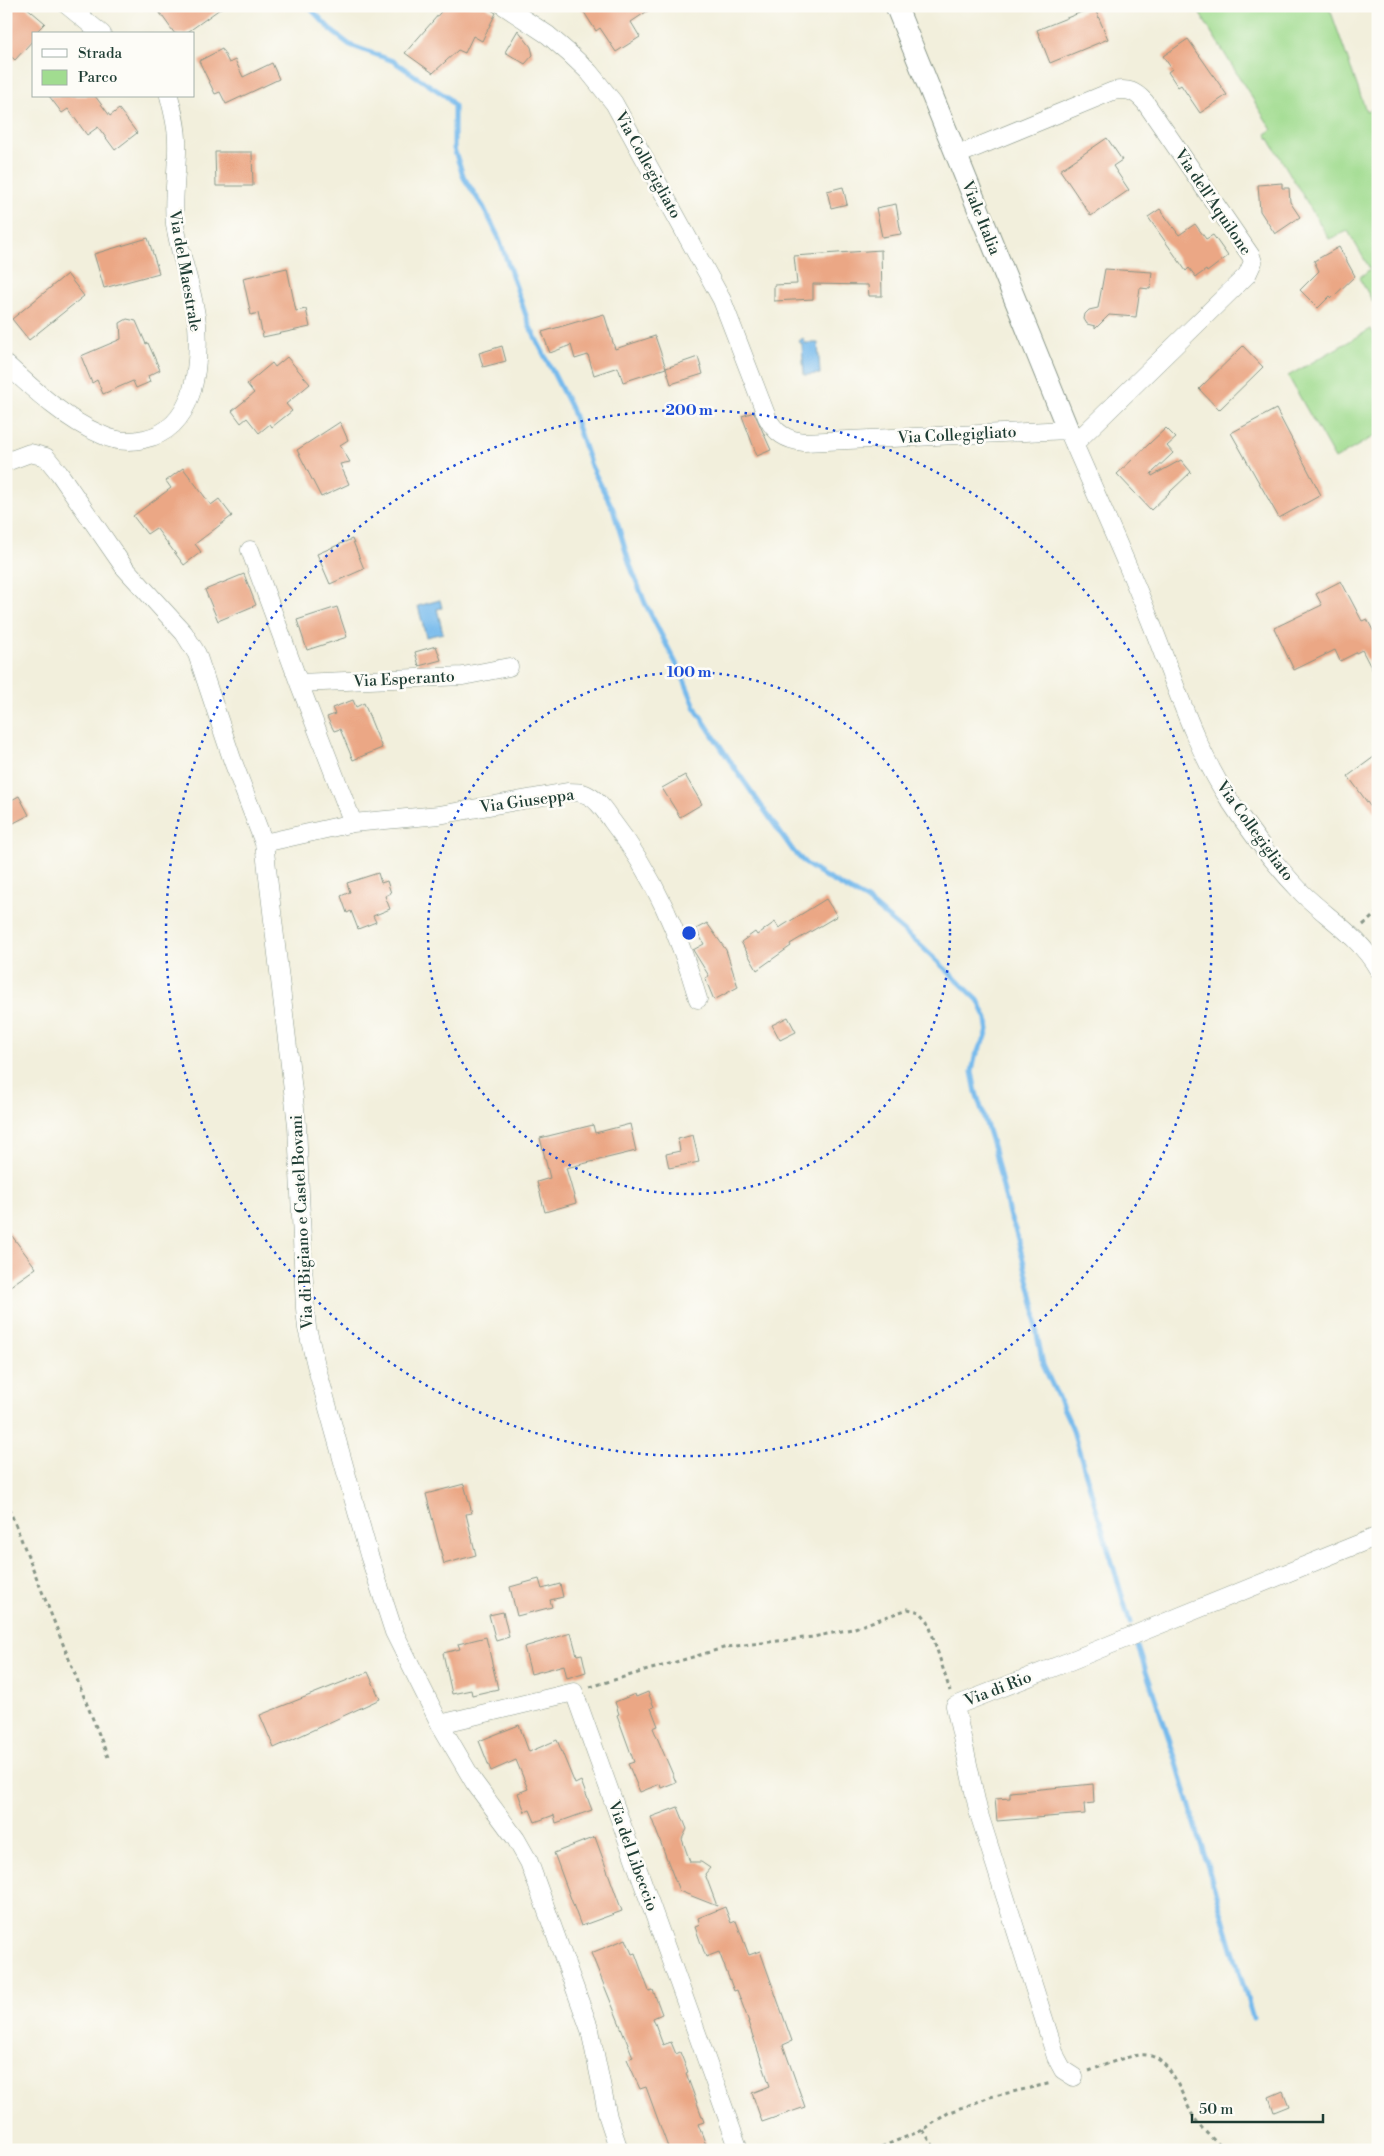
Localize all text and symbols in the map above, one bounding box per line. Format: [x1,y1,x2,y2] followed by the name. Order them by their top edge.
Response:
[32,32,195,98] legend
[78,44,122,63] text: Strada
[78,68,117,87] text: Parco
[610,107,686,222] street label: Via Collegigliato
[1170,144,1256,259] street label: Via dell'Aquilone
[957,177,1005,259] street label: Viale Italia
[164,208,206,333] street label: Via del Maestrale
[665,401,713,420] text: 200 m
[896,422,1017,448] street label: Via Collegigliato
[667,663,712,682] text: 100 m
[352,666,455,692] street label: Via Esperanto
[1211,776,1298,885] street label: Via Collegigliato
[478,784,576,818] street label: Via Giuseppa
[680,924,698,942] centre of rings
[286,1114,318,1331] street label: Via di Bigiano e Castel Bovani
[961,1667,1034,1711] street label: Via di Rio
[603,1797,662,1914] street label: Via del Libeccio
[1192,2091,1323,2123] scale bar
[1199,2100,1233,2119] text: 50 m

